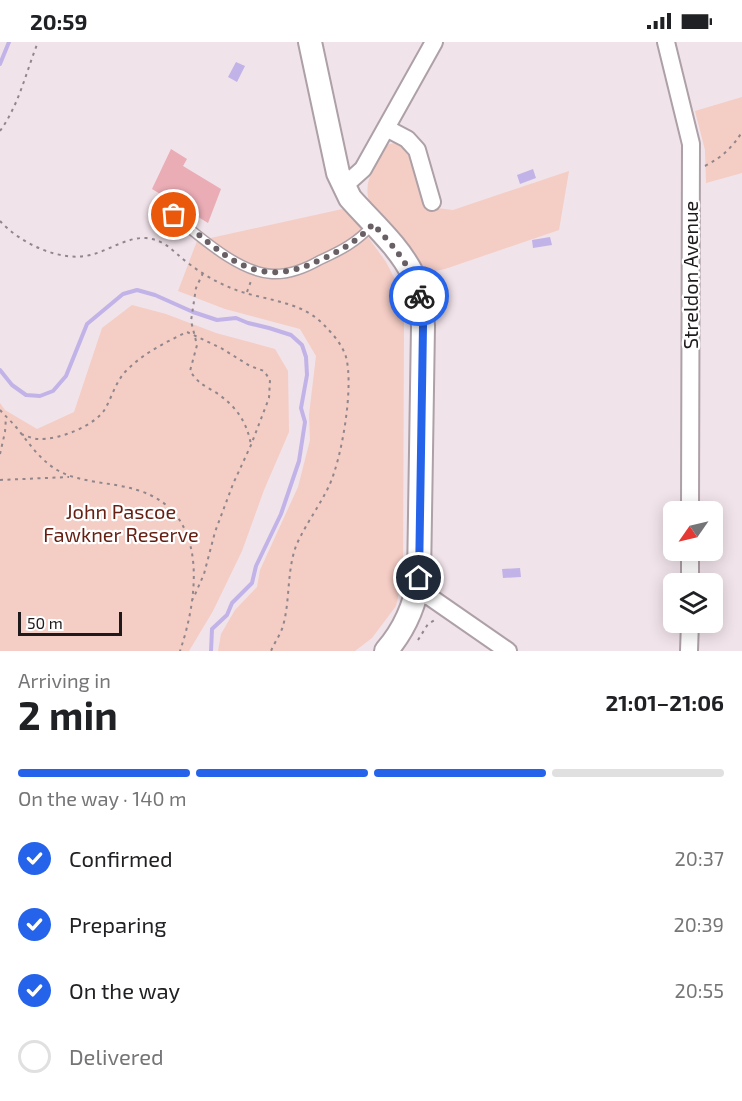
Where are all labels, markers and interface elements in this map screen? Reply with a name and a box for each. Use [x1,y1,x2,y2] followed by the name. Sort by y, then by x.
[30,8,87,34] text: 20:59
[148,189,199,240] pin
[157,198,190,231] icon: bag
[678,201,702,349] street label: Streldon Avenue
[389,266,449,326] courier
[403,280,436,313] icon: bike
[43,499,199,546] park label: John Pascoe Fawkner Reserve
[663,501,723,561] north arrow
[663,501,723,633] map controls
[393,552,444,603] pin
[402,561,435,594] icon: home
[663,573,723,633] button: layers
[18,609,122,636] scale bar
[27,613,63,632] text: 50 m
[18,668,111,692] text: Arriving in
[606,689,724,715] text: 21:01–21:06
[18,691,118,738] text: 2 min
[18,786,187,810] text: On the way · 140 m
[18,842,51,875] icon: check
[69,845,173,871] text: Confirmed
[675,846,724,870] text: 20:37
[18,908,51,941] icon: check
[69,911,167,937] text: Preparing
[673,912,724,936] text: 20:39
[18,974,51,1007] icon: check
[69,977,180,1003] text: On the way
[675,978,724,1002] text: 20:55
[69,1043,164,1069] text: Delivered

